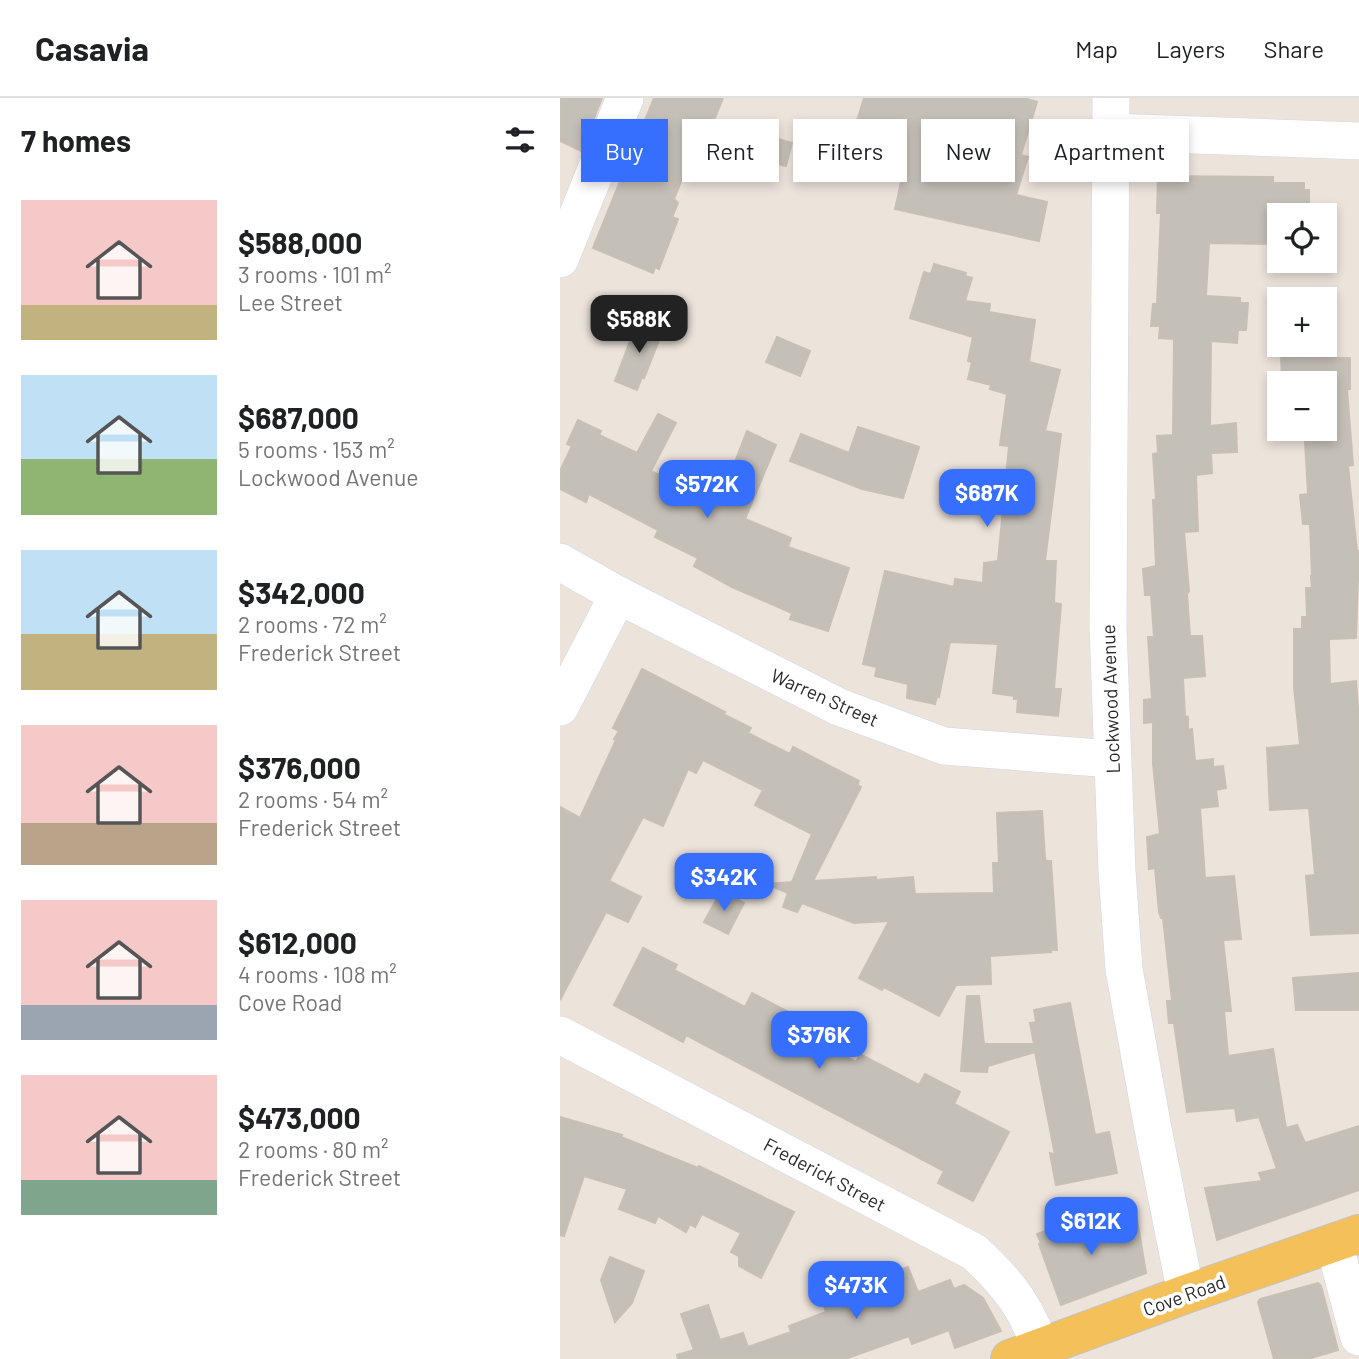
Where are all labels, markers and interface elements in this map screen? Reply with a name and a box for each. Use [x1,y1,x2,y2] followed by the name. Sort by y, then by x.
[35,28,149,68] text: Casavia
[1075,34,1118,63] text: Map
[1156,34,1225,63] text: Layers
[1263,34,1324,63] text: Share
[581,119,668,182] chip: Buy
[682,119,779,182] chip: Rent
[793,119,907,182] chip: Filters
[921,119,1015,182] chip: New
[1029,119,1189,182] chip: Apartment
[501,121,539,159] icon: filters
[21,122,131,158] text: 7 homes
[1267,203,1337,441] map controls
[1267,203,1337,273] button: locate
[238,224,362,260] text: $588,000
[77,228,161,312] icon: home
[238,260,391,288] text: 3 rooms · 101 m²
[1267,287,1337,357] button: +
[238,288,343,316] text: Lee Street
[590,296,688,355] pin: $588K
[607,304,671,332] text: $588K
[1267,371,1337,441] button: −
[238,399,359,435] text: $687,000
[77,403,161,487] icon: home
[238,435,395,463] text: 5 rooms · 153 m²
[658,460,756,520] pin: $572K
[238,463,419,491] text: Lockwood Avenue
[675,469,739,497] text: $572K
[938,470,1036,529] pin: $687K
[955,478,1019,506] text: $687K
[238,574,365,610] text: $342,000
[77,578,161,662] icon: home
[238,610,387,638] text: 2 rooms · 72 m²
[1096,624,1124,774] street label: Lockwood Avenue
[238,638,401,666] text: Frederick Street
[768,663,882,731] street label: Warren Street
[238,749,361,785] text: $376,000
[77,753,161,837] icon: home
[238,785,388,813] text: 2 rooms · 54 m²
[238,813,401,841] text: Frederick Street
[675,854,773,913] pin: $342K
[691,862,757,890] text: $342K
[238,924,357,960] text: $612,000
[77,928,161,1012] icon: home
[238,960,397,988] text: 4 rooms · 108 m²
[238,988,342,1016] text: Cove Road
[770,1012,868,1071] pin: $376K
[787,1020,851,1048] text: $376K
[238,1099,361,1135] text: $473,000
[77,1103,161,1187] icon: home
[760,1132,890,1216] street label: Frederick Street
[238,1135,388,1163] text: 2 rooms · 80 m²
[238,1163,401,1191] text: Frederick Street
[1042,1198,1140,1257] pin: $612K
[1061,1206,1121,1234] text: $612K
[807,1262,905,1321] pin: $473K
[1140,1269,1228,1321] street label: Cove Road
[824,1270,888,1298] text: $473K

